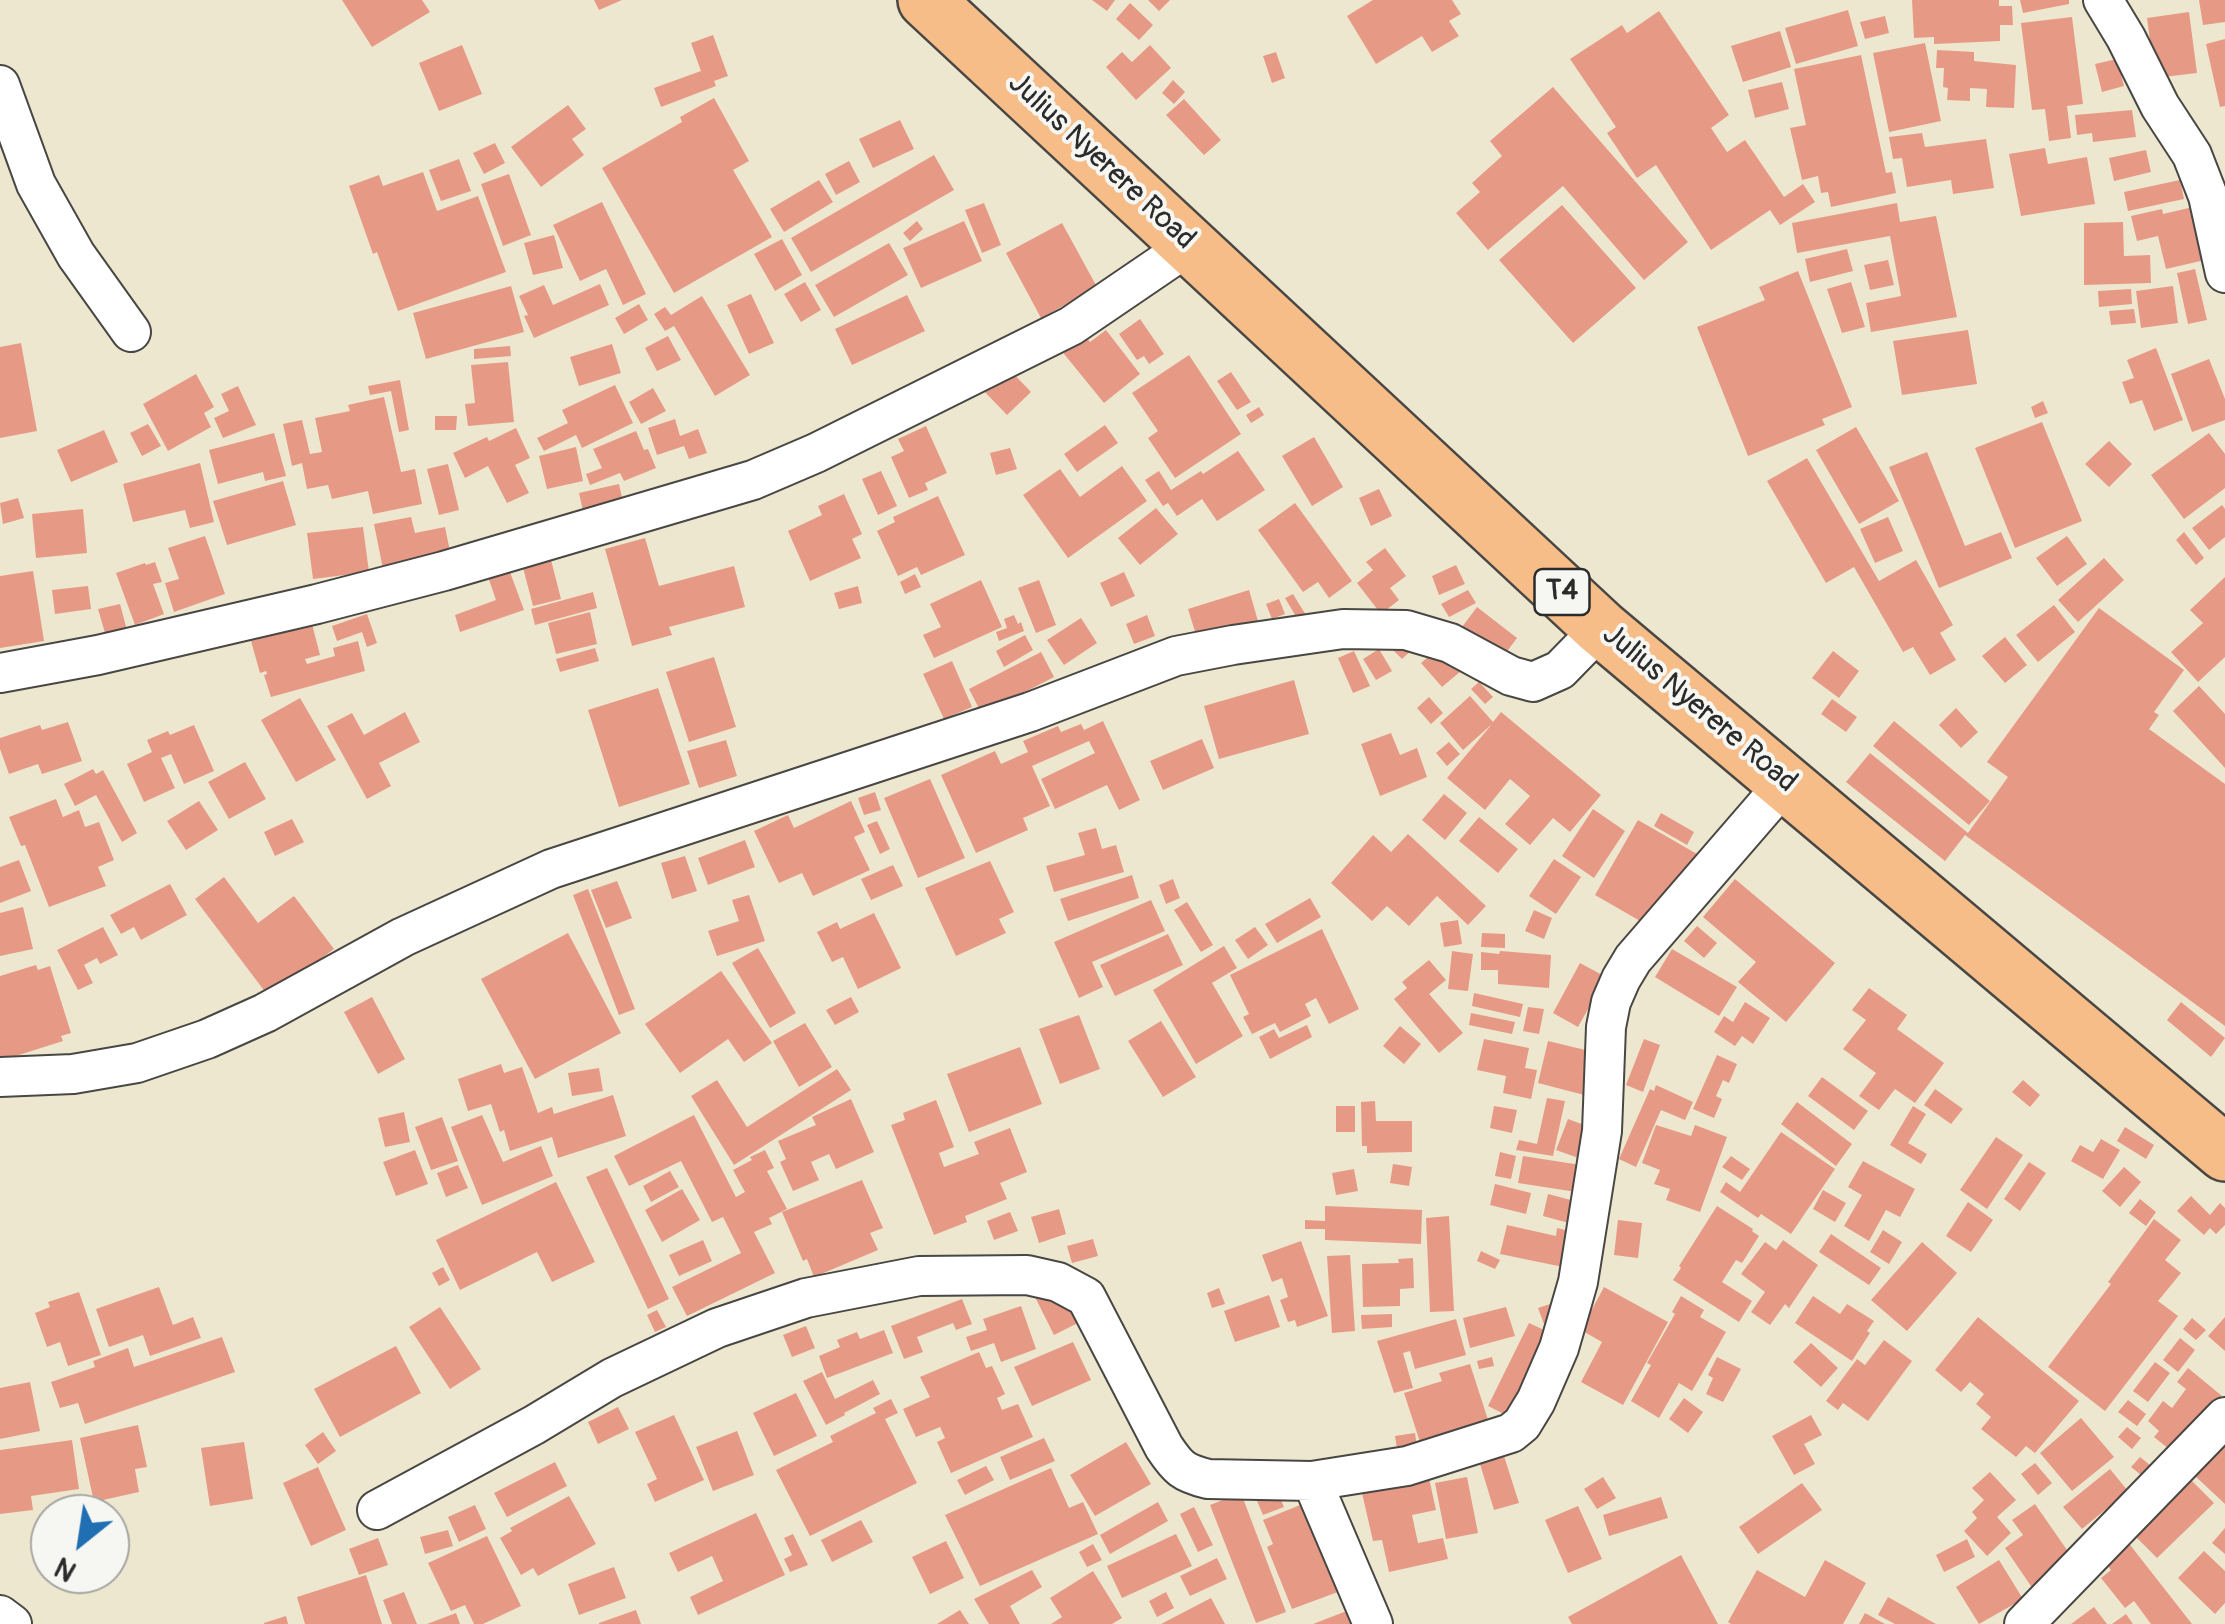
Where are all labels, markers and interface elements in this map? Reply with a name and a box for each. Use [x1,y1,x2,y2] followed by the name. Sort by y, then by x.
[1000,66,1202,258] street label: Julius Nyerere Road
[1534,569,1590,615] road number: T4
[1594,617,1804,801] street label: Julius Nyerere Road
[30,1494,130,1594] north arrow
[49,1549,83,1589] text: N

